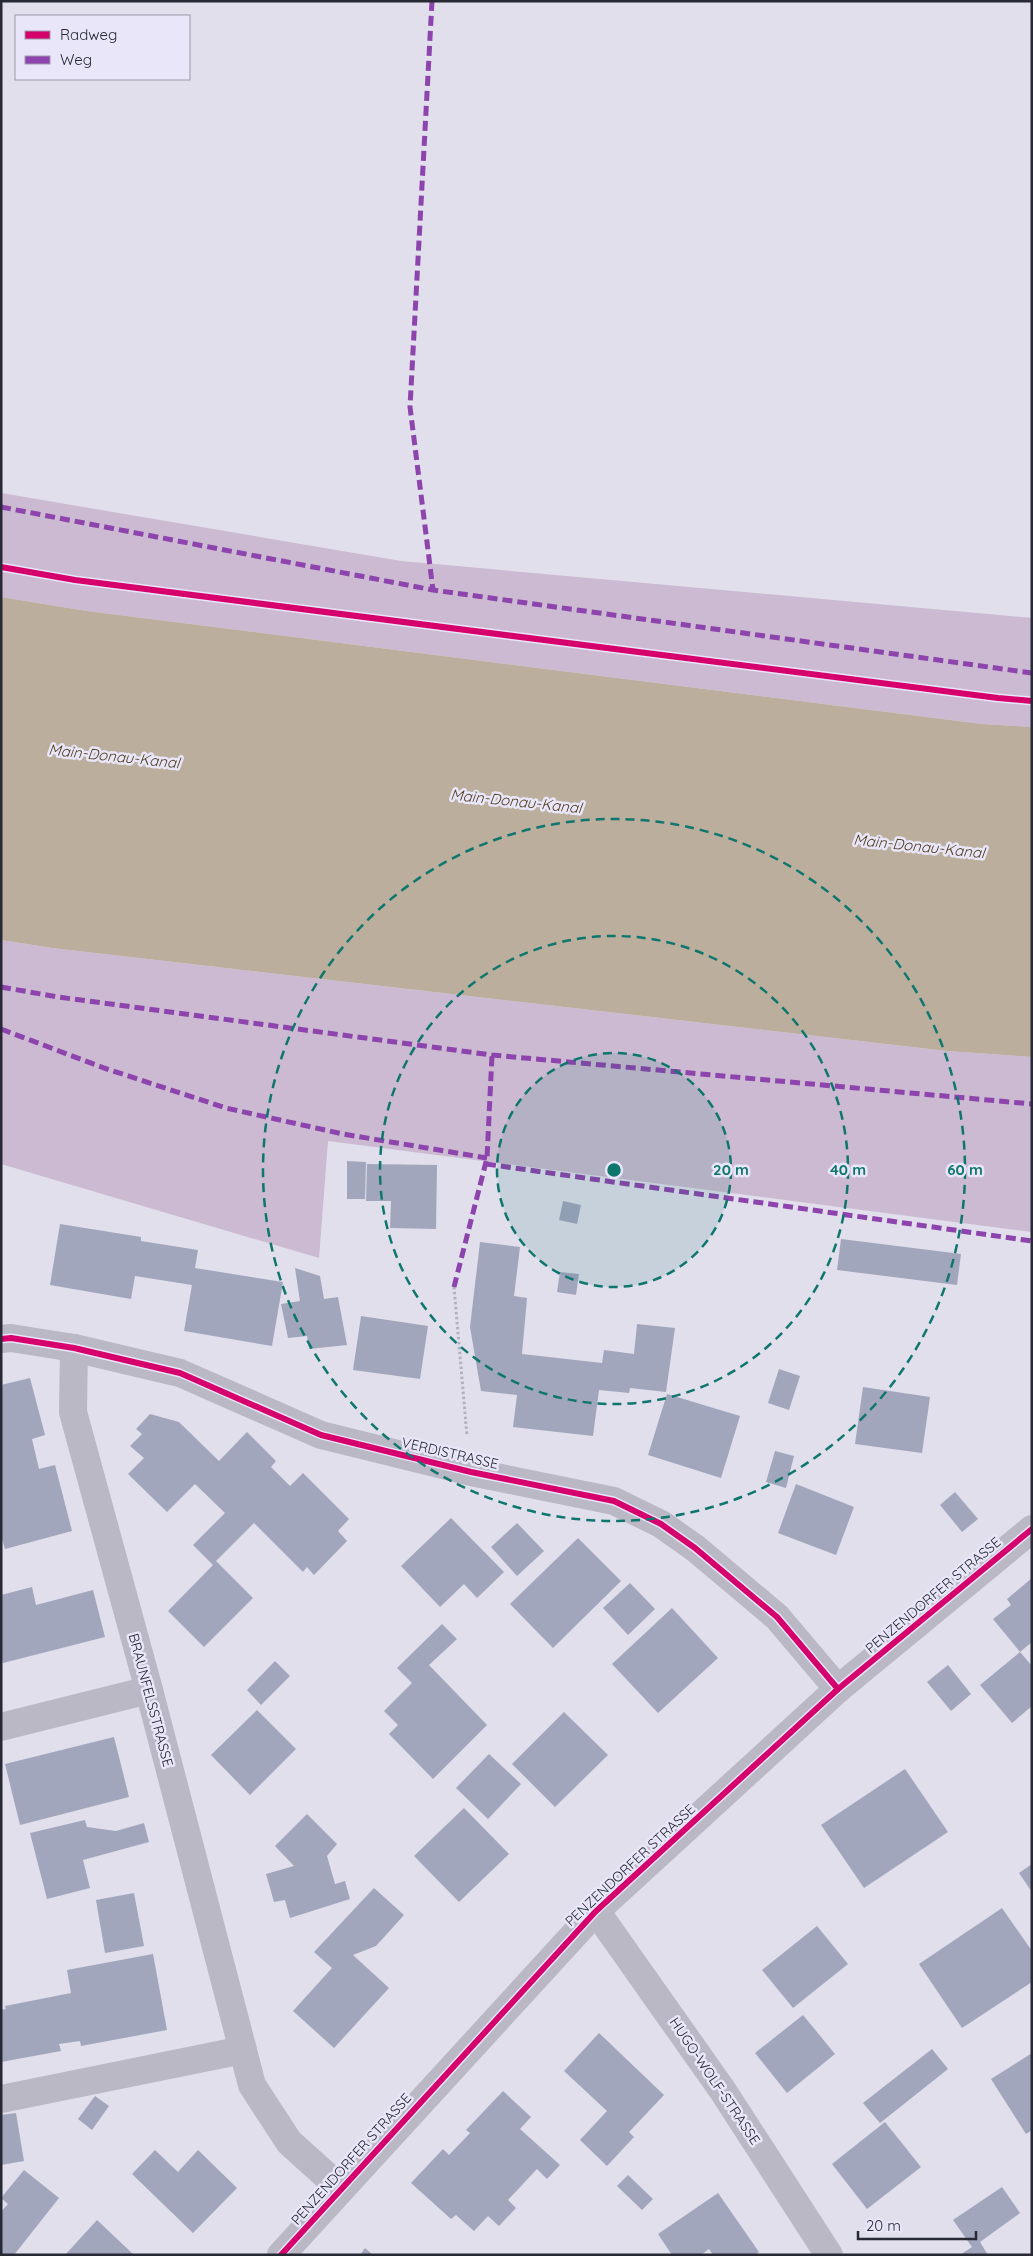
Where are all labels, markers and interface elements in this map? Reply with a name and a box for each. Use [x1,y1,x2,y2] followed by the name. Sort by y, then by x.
[15,15,190,80] legend
[60,25,117,44] text: Radweg
[60,50,92,69] text: Weg
[48,740,182,772] water label: Main-Donau-Kanal
[450,785,584,817] water label: Main-Donau-Kanal
[853,830,987,862] water label: Main-Donau-Kanal
[713,1160,749,1179] text: 20 m
[830,1160,866,1179] text: 40 m
[947,1160,983,1179] text: 60 m
[605,1161,623,1179] centre of rings
[400,1433,500,1473] street label: VERDISTRASSE
[862,1533,1004,1657] street label: PENZENDORFER STRASSE
[125,1631,177,1769] street label: BRAUNFELSSTRASSE
[561,1800,699,1930] street label: PENZENDORFER STRASSE
[666,2014,764,2148] street label: HUGO-WOLF-STRASSE
[287,2089,415,2229] street label: PENZENDORFER STRASSE
[858,2208,976,2240] scale bar
[866,2216,901,2235] text: 20 m

